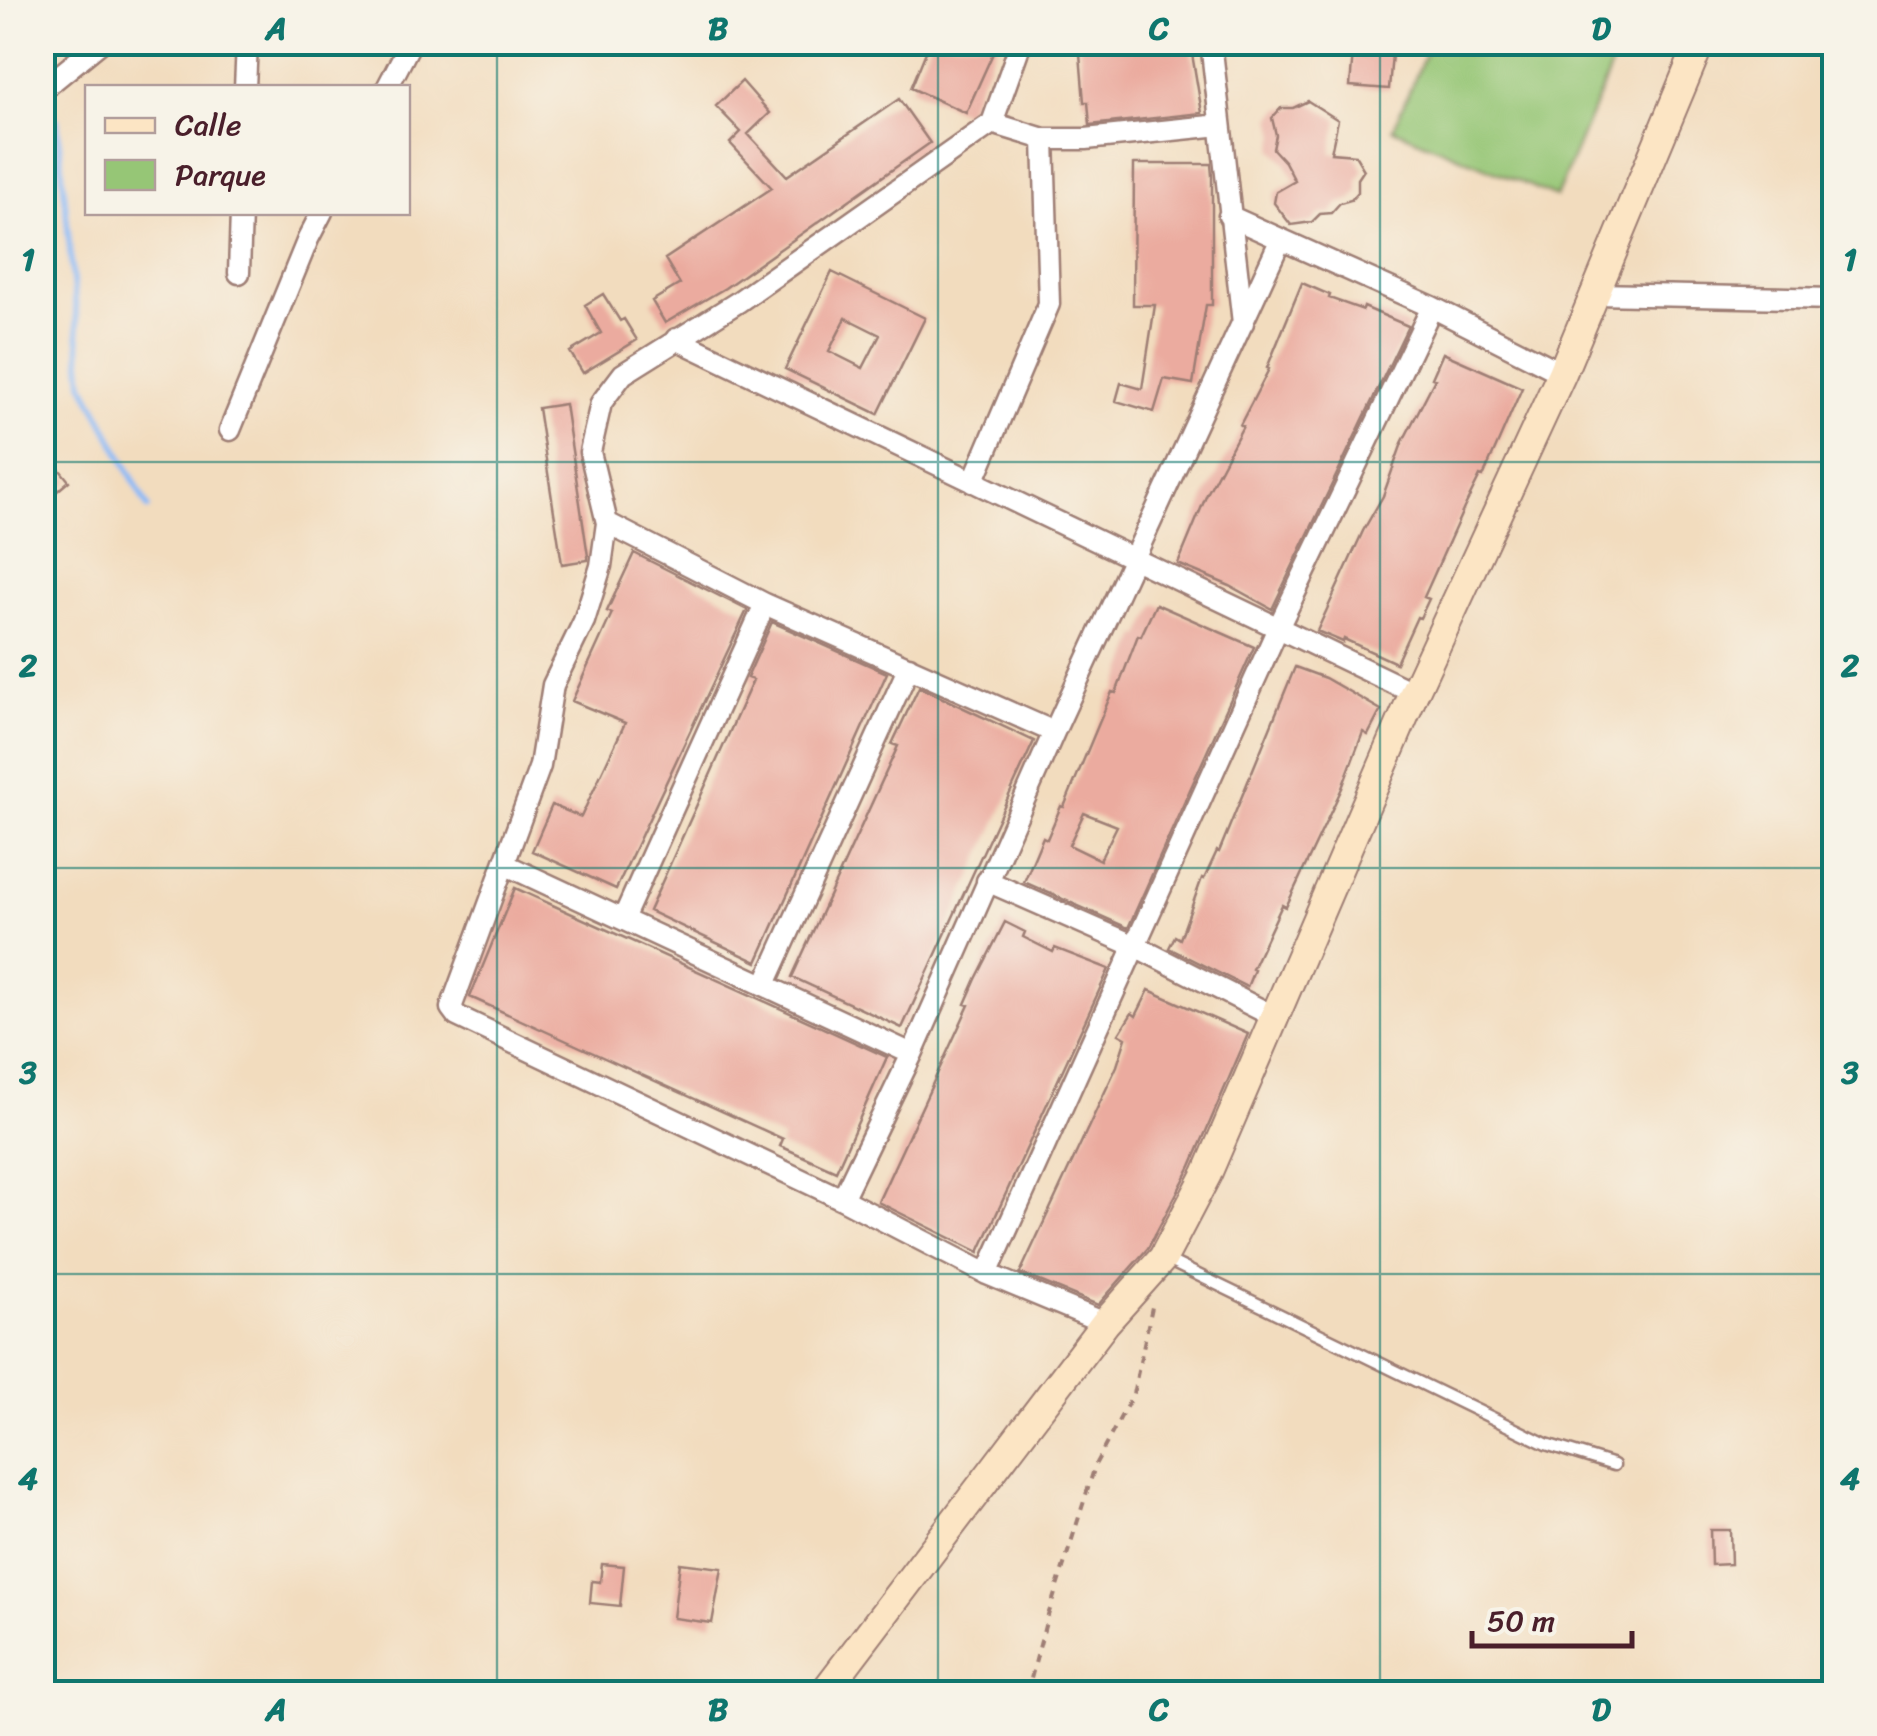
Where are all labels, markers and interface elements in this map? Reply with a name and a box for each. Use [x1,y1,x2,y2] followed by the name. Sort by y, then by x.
[264,0,287,57] text: A
[708,0,728,57] text: B
[1148,0,1170,57] text: C
[1591,0,1611,57] text: D
[85,85,410,215] legend
[175,98,241,152] text: Calle
[175,148,266,202] text: Parque
[21,231,35,288] text: 1
[1843,231,1857,288] text: 1
[19,637,38,694] text: 2
[1841,637,1860,694] text: 2
[18,1044,37,1101] text: 3
[1840,1044,1859,1101] text: 3
[18,1450,38,1507] text: 4
[1840,1450,1860,1507] text: 4
[1472,1586,1632,1648] scale bar
[1487,1594,1555,1648] text: 50 m
[264,1681,287,1736] text: A
[708,1681,728,1736] text: B
[1148,1681,1170,1736] text: C
[1591,1681,1611,1736] text: D

